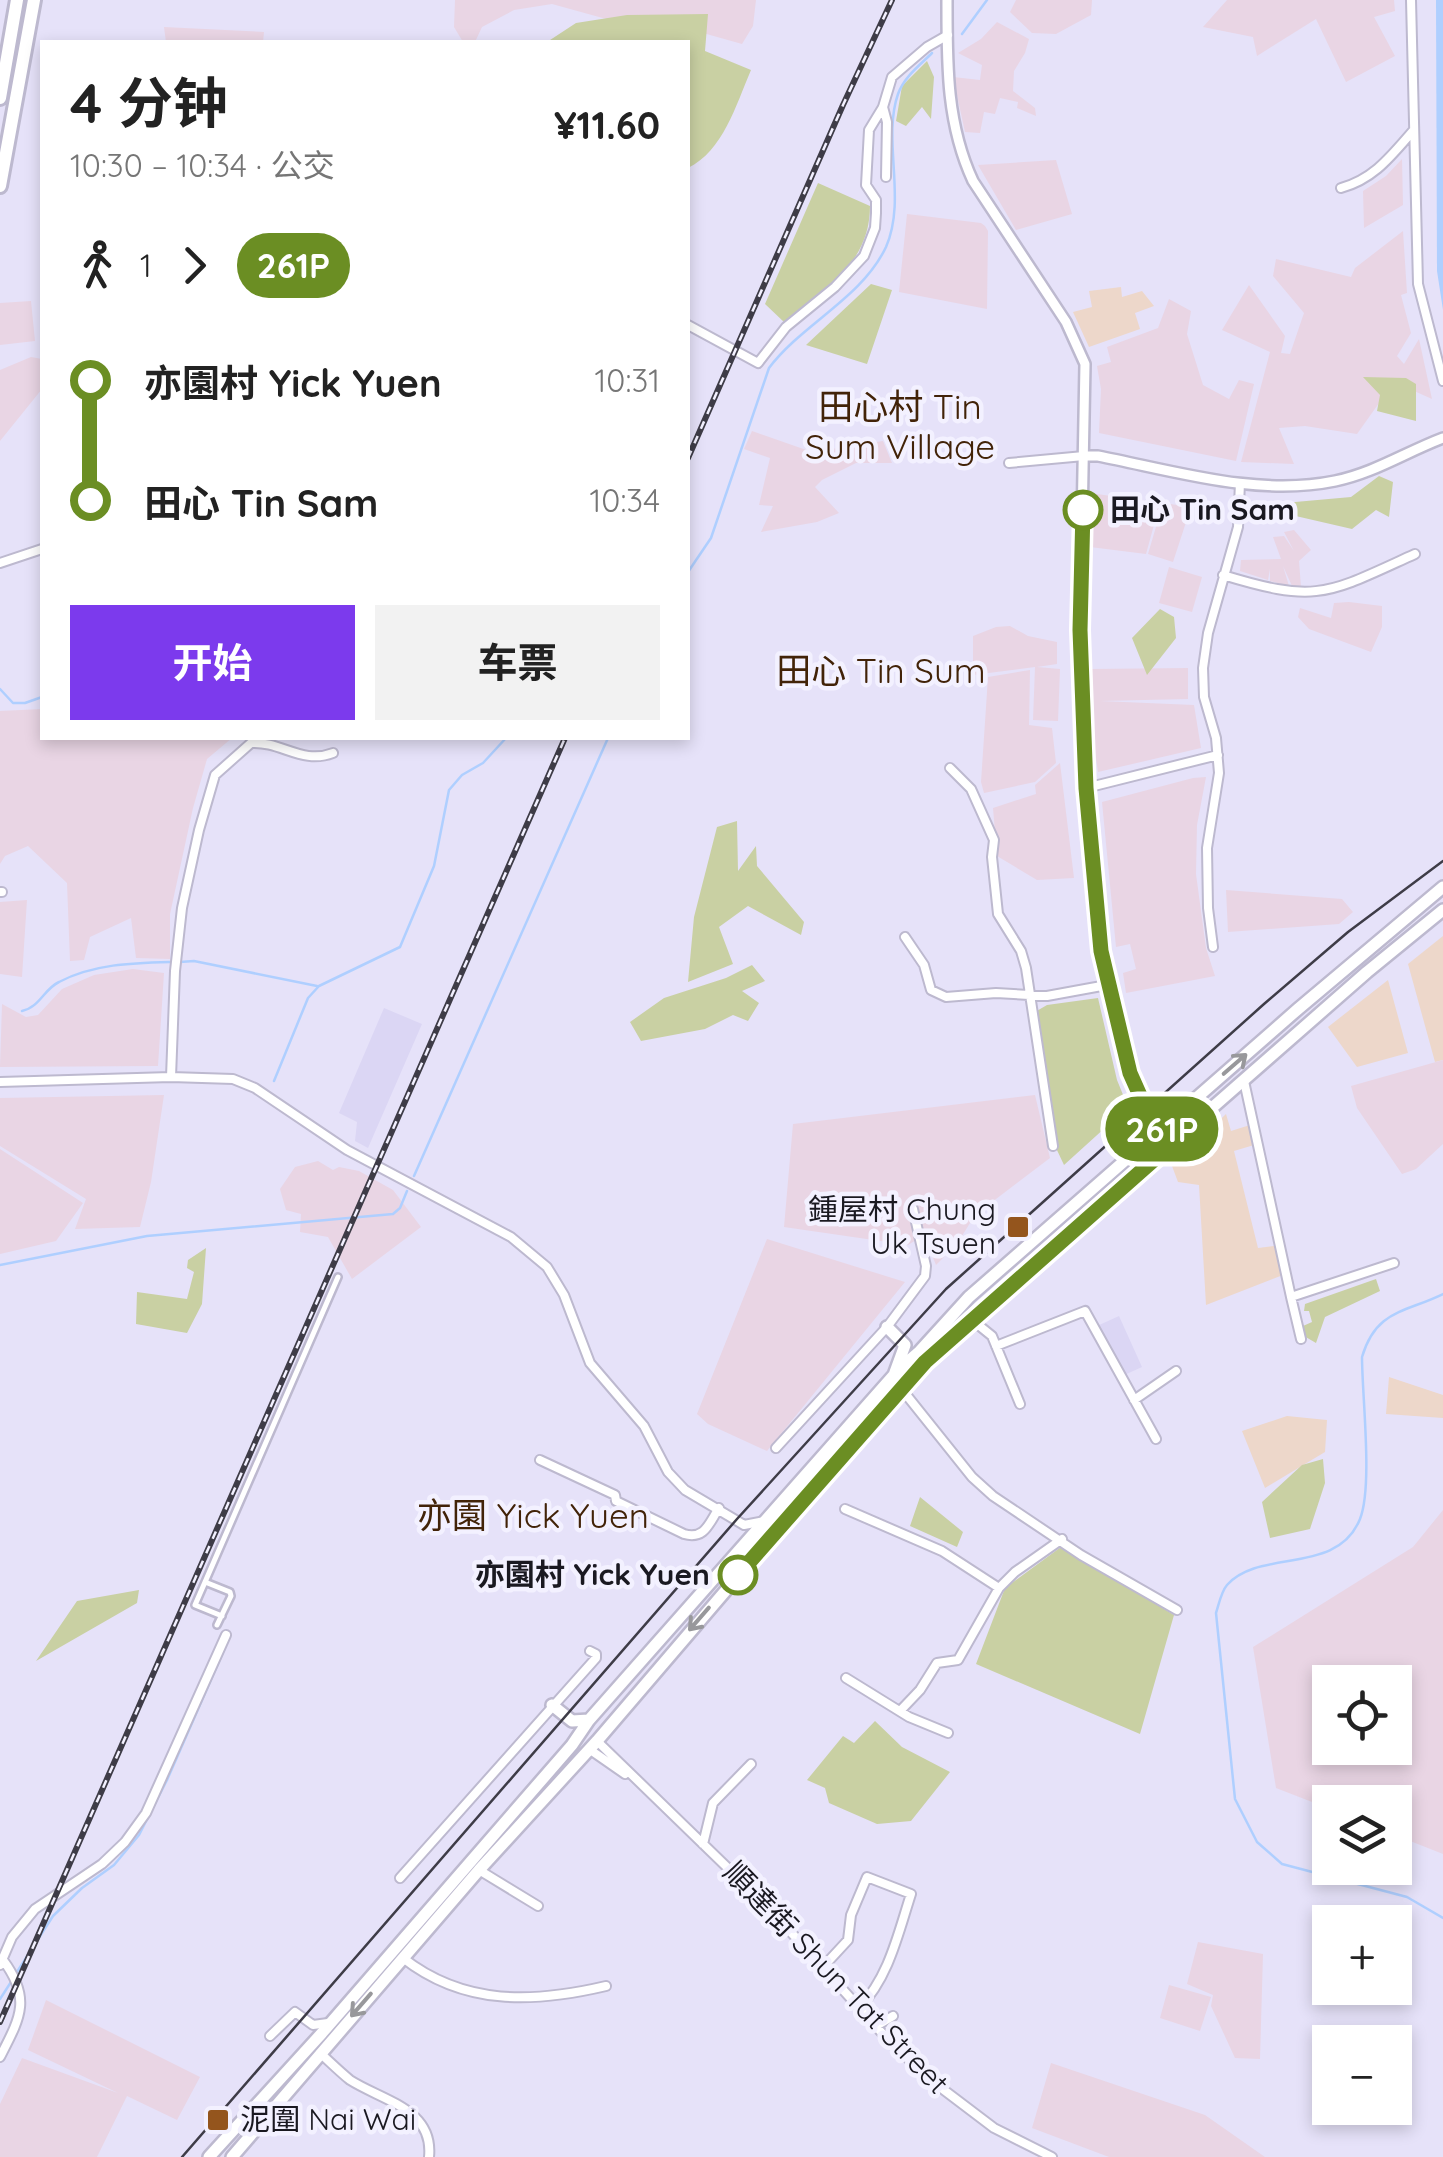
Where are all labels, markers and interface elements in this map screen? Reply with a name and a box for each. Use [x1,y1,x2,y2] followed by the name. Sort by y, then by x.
[70,68,228,137] text: 4 分钟
[554,101,660,149] text: ¥11.60
[70,145,335,185] text: 10:30 – 10:34 · 公交
[70,238,125,293] icon: walk
[167,238,222,293] icon: forward
[257,243,330,287] text: 261P
[140,245,152,285] text: 1
[144,359,442,407] text: 亦園村 Yick Yuen
[595,360,660,400] text: 10:31
[805,384,995,468] district label: 田心村 Tin Sum Village
[144,479,378,527] text: 田心 Tin Sam
[590,480,660,520] text: 10:34
[1110,490,1295,528] place label: 田心 Tin Sam
[1064,491,1102,529] marker: 田心 Tin Sam
[70,605,355,720] button: 开始
[375,605,660,720] button: 车票
[776,648,986,692] district label: 田心 Tin Sum
[1222,1052,1247,1075] one-way arrow
[1092,1096,1232,1162] line badge: 261P
[1125,1107,1199,1151] text: 261P
[808,1190,996,1262] place label: 鍾屋村 Chung Uk Tsuen
[1005,1214,1031,1240] marker: 鍾屋村 Chung Uk Tsuen
[417,1493,649,1537] district label: 亦園 Yick Yuen
[475,1555,710,1593] place label: 亦園村 Yick Yuen
[719,1556,757,1594] marker: 亦園村 Yick Yuen
[687,1606,710,1631] one-way arrow
[1312,1665,1412,2125] map controls
[1312,1665,1412,1765] button: locate
[1312,1785,1412,1885] button: layers
[716,1853,957,2101] street label: 順達街 Shun Tat Street
[1312,1905,1412,2005] button: +
[351,1992,373,2018] one-way arrow
[1312,2025,1412,2125] button: −
[240,2100,416,2138] place label: 泥圍 Nai Wai
[205,2107,231,2133] marker: 泥圍 Nai Wai

